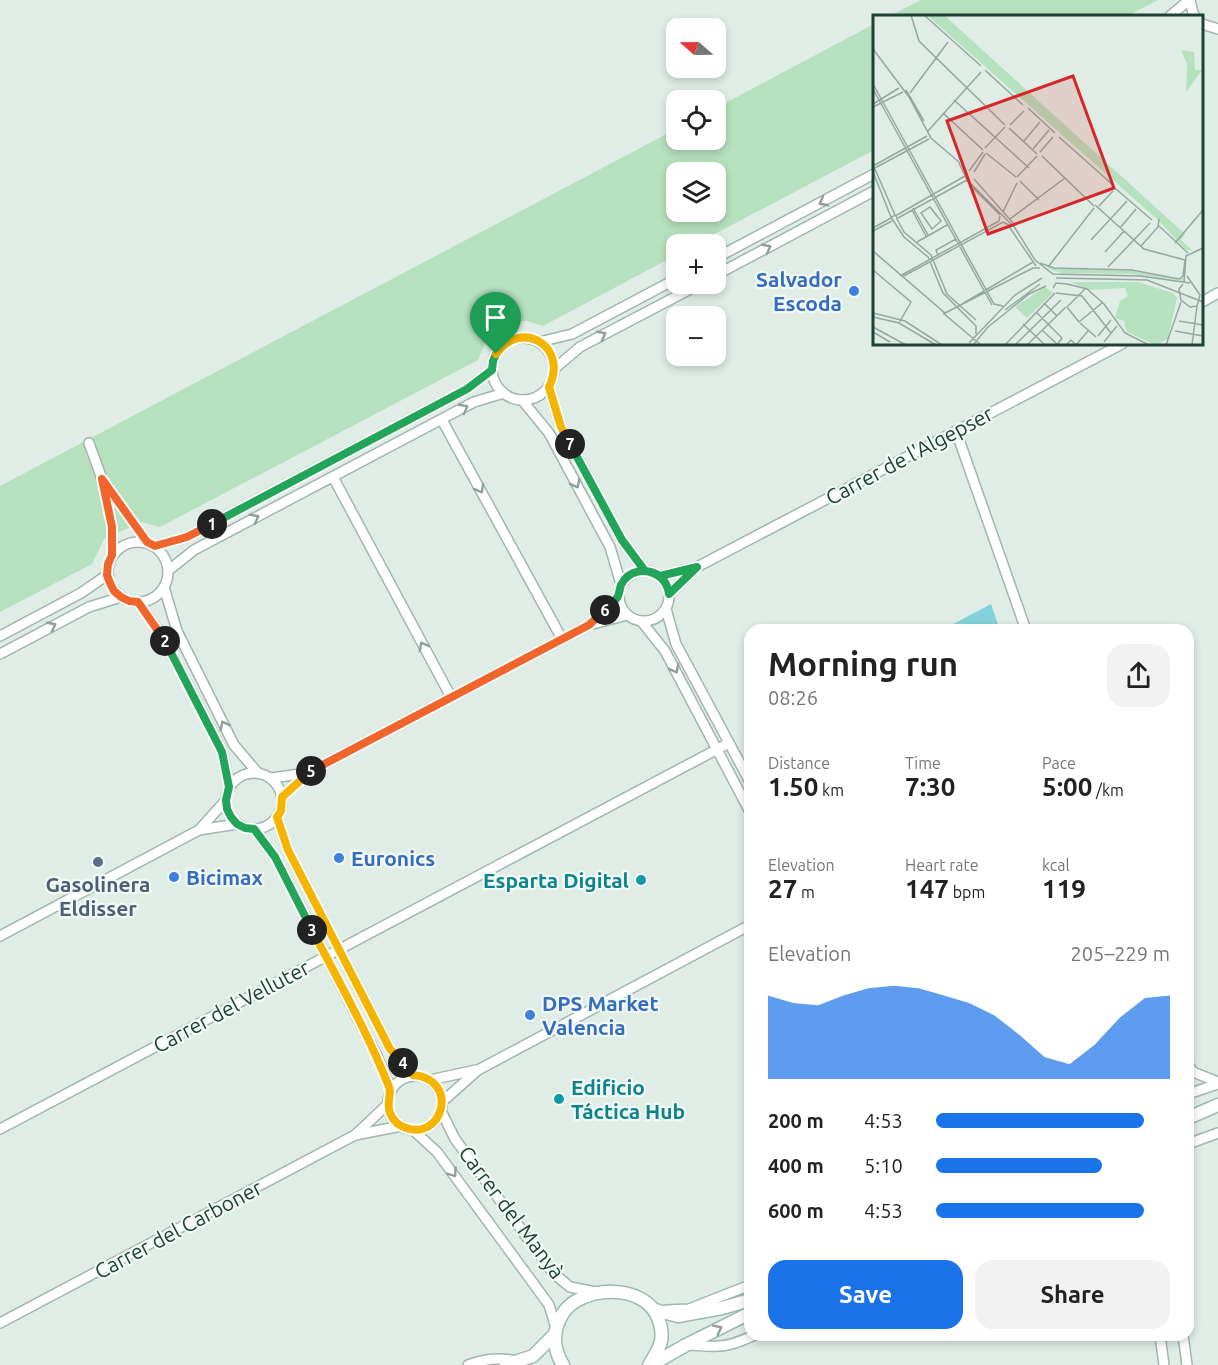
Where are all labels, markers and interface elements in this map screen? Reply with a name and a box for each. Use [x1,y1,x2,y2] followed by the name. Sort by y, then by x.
[873,15,1203,345] inset map
[666,18,726,78] north arrow
[666,18,726,366] map controls
[666,90,726,150] button: locate
[666,162,726,222] button: layers
[818,195,829,206] one-way arrow
[666,234,726,294] button: +
[761,244,771,255] one-way arrow
[756,267,842,315] place label: Salvador Escoda
[847,284,861,298] marker: Salvador Escoda
[470,292,521,354] pin
[479,301,512,334] icon: arrive
[666,306,726,366] button: −
[596,331,606,342] one-way arrow
[821,401,997,509] street label: Carrer de l'Algepser
[458,404,469,415] one-way arrow
[555,429,585,459] pin: 7
[565,435,575,453] text: 7
[569,478,580,488] one-way arrow
[473,483,484,493] one-way arrow
[197,509,227,539] pin: 1
[248,514,259,525] one-way arrow
[207,515,217,533] text: 1
[590,595,620,625] pin: 6
[600,601,610,619] text: 6
[45,622,56,633] one-way arrow
[150,626,180,656] pin: 2
[160,632,170,650] text: 2
[419,642,430,652] one-way arrow
[1107,644,1170,707] button: share
[768,645,958,682] text: Morning run
[668,663,679,674] one-way arrow
[768,686,818,709] text: 08:26
[219,720,231,731] one-way arrow
[768,754,830,772] text: Distance
[905,754,941,772] text: Time
[1042,754,1076,772] text: Pace
[296,756,326,786] pin: 5
[306,762,316,780] text: 5
[768,772,818,801] text: 1.50
[905,772,955,801] text: 7:30
[1042,772,1092,801] text: 5:00
[818,781,844,799] text: km
[1092,781,1124,799] text: /km
[351,846,435,870] place label: Euronics
[332,851,346,865] marker: Euronics
[91,855,105,869] marker: Gasolinera Eldisser
[768,856,835,874] text: Elevation
[905,856,979,874] text: Heart rate
[1042,856,1070,874] text: kcal
[186,865,263,889] place label: Bicimax
[483,868,629,892] place label: Esparta Digital
[167,870,181,884] marker: Bicimax
[46,872,150,920] place label: Gasolinera Eldisser
[634,873,648,887] marker: Esparta Digital
[768,874,797,903] text: 27
[905,874,949,903] text: 147
[1042,874,1086,903] text: 119
[797,883,815,901] text: m
[949,883,985,901] text: bpm
[297,915,327,945] pin: 3
[307,921,317,939] text: 3
[768,942,851,965] text: Elevation
[1071,942,1170,965] text: 205–229 m
[149,955,313,1057] street label: Carrer del Velluter
[542,991,659,1039] place label: DPS Market Valencia
[523,1008,537,1022] marker: DPS Market Valencia
[388,1048,418,1078] pin: 4
[398,1054,408,1072] text: 4
[571,1075,685,1123] place label: Edificio Táctica Hub
[552,1092,566,1106] marker: Edificio Táctica Hub
[768,1109,824,1132] text: 200 m
[864,1109,903,1132] text: 4:53
[454,1141,570,1283] street label: Carrer del Manyà
[768,1154,824,1177] text: 400 m
[864,1154,903,1177] text: 5:10
[445,1166,456,1177] one-way arrow
[90,1175,266,1283] street label: Carrer del Carboner
[768,1199,824,1222] text: 600 m
[864,1199,903,1222] text: 4:53
[768,1260,963,1329] button: Save
[975,1260,1170,1329] button: Share
[712,1325,722,1336] one-way arrow

